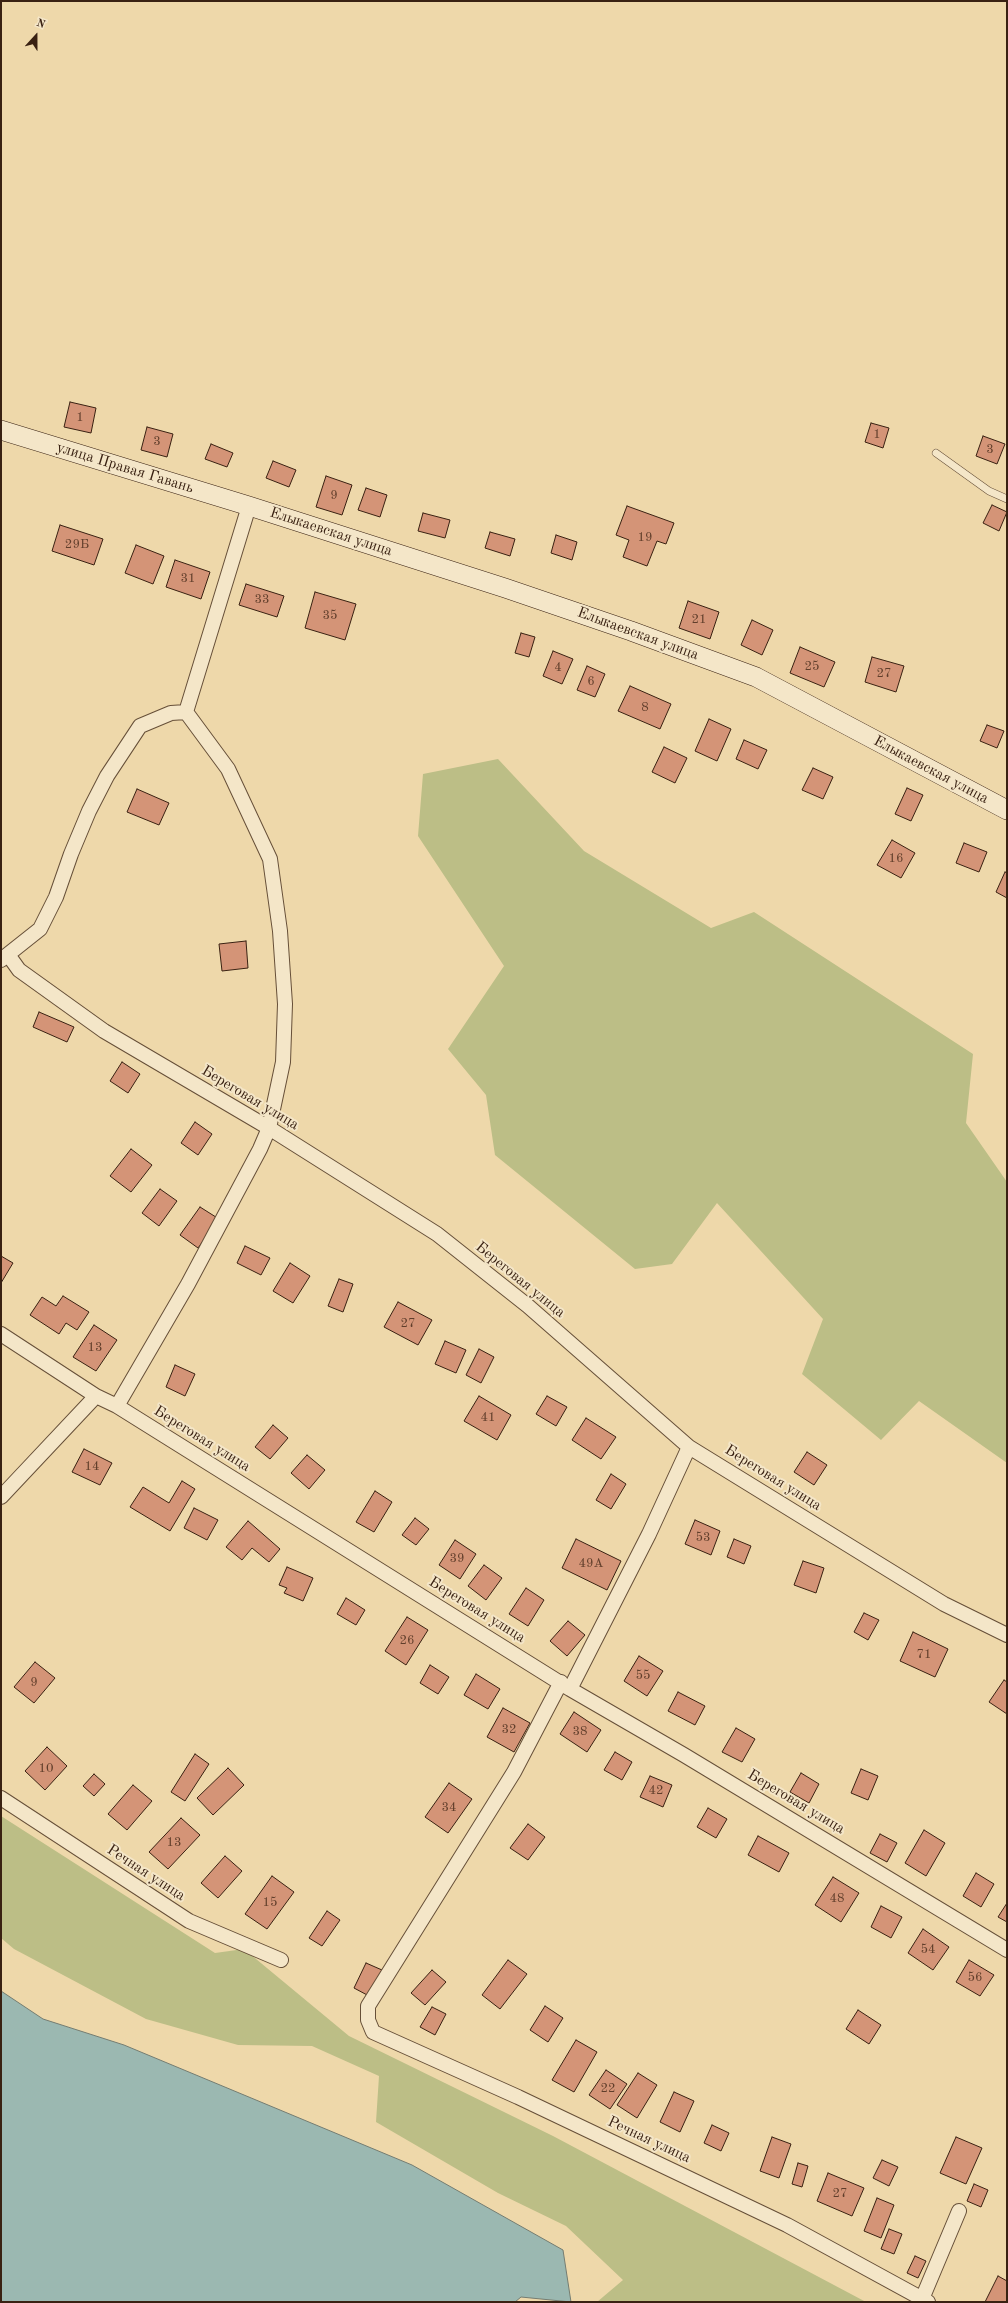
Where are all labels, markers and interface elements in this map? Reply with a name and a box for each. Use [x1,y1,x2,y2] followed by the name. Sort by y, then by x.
[16,16,56,56] north arrow
[35,18,46,31] text: N
[76,410,84,426] house number: 1
[873,427,881,443] house number: 1
[153,434,161,450] house number: 3
[54,439,196,497] street label: улица Правая Гавань
[986,442,994,458] house number: 3
[330,488,338,504] house number: 9
[267,504,395,560] street label: Елыкаевская улица
[637,530,653,546] house number: 19
[65,537,89,553] house number: 29Б
[180,571,196,587] house number: 31
[254,592,270,608] house number: 33
[575,604,701,664] street label: Елыкаевская улица
[322,608,338,624] house number: 35
[691,612,707,628] house number: 21
[804,659,820,675] house number: 25
[554,660,562,676] house number: 4
[876,666,892,682] house number: 27
[587,674,595,690] house number: 6
[641,700,649,716] house number: 8
[870,732,992,808] street label: Елыкаевская улица
[888,851,904,867] house number: 16
[198,1062,302,1134] street label: Береговая улица
[471,1238,569,1322] street label: Береговая улица
[400,1316,416,1332] house number: 27
[87,1340,103,1356] house number: 13
[150,1402,254,1476] street label: Береговая улица
[480,1410,496,1426] house number: 41
[721,1441,825,1515] street label: Береговая улица
[84,1459,100,1475] house number: 14
[695,1530,711,1546] house number: 53
[449,1551,465,1567] house number: 39
[578,1556,604,1572] house number: 49А
[425,1573,529,1647] street label: Береговая улица
[399,1633,415,1649] house number: 26
[916,1647,932,1663] house number: 71
[635,1668,651,1684] house number: 55
[30,1675,38,1691] house number: 9
[501,1722,517,1738] house number: 32
[572,1724,588,1740] house number: 38
[38,1761,54,1777] house number: 10
[744,1766,848,1838] street label: Береговая улица
[648,1783,664,1799] house number: 42
[441,1800,457,1816] house number: 34
[166,1835,182,1851] house number: 13
[103,1841,189,1905] street label: Речная улица
[829,1891,845,1907] house number: 48
[262,1895,278,1911] house number: 15
[920,1942,936,1958] house number: 54
[967,1970,983,1986] house number: 56
[600,2081,616,2097] house number: 22
[605,2113,693,2167] street label: Речная улица
[832,2186,848,2202] house number: 27

